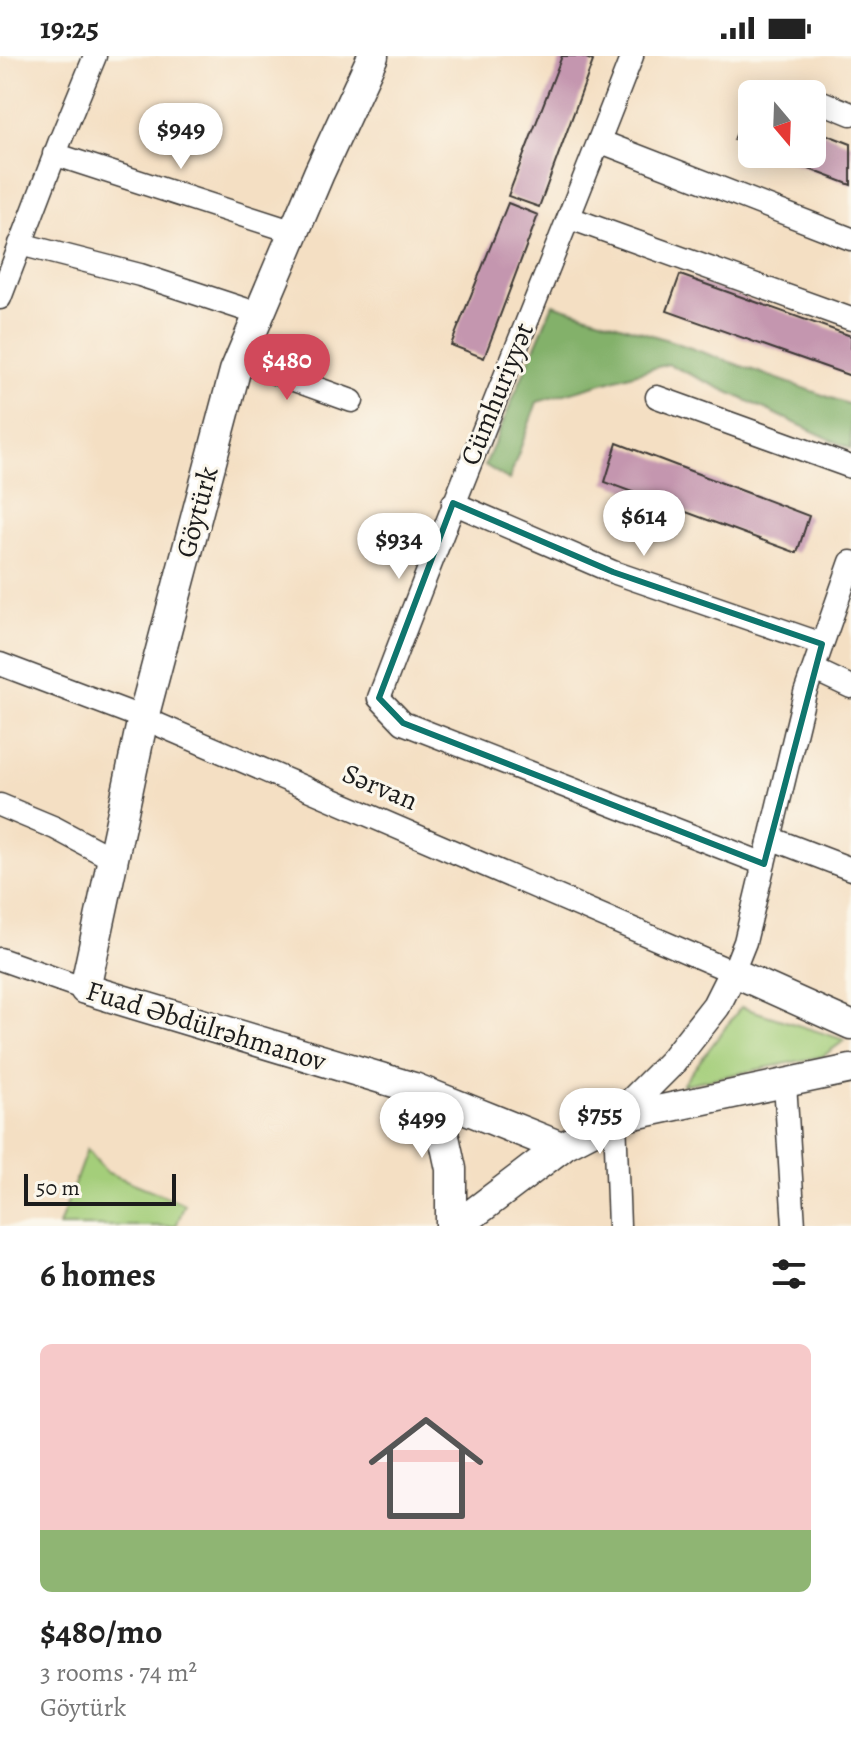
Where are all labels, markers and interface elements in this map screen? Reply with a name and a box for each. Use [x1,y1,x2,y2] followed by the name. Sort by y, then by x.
[40,8,99,48] text: 19:25
[738,80,826,168] north arrow
[738,80,826,168] map controls
[134,103,228,171] pin: $949
[157,111,205,146] text: $949
[451,317,543,471] street label: Cümhuriyyət
[240,334,334,402] pin: $480
[262,342,312,377] text: $480
[167,462,227,562] street label: Göytürk
[597,490,691,558] pin: $614
[621,498,667,533] text: $614
[352,513,446,581] pin: $934
[375,521,423,556] text: $934
[337,754,423,820] street label: Sərvan
[81,971,331,1081] street label: Fuad Əbdülrəhmanov
[553,1088,647,1156] pin: $755
[375,1092,469,1160] pin: $499
[577,1096,623,1131] text: $755
[398,1100,446,1135] text: $499
[24,1170,176,1206] scale bar
[36,1173,80,1203] text: 50 m
[40,1251,156,1298] text: 6 homes
[767,1252,811,1296] icon: filters
[354,1396,498,1540] icon: home
[40,1608,162,1655] text: $480/mo
[40,1655,197,1690] text: 3 rooms · 74 m²
[40,1690,126,1725] text: Göytürk

